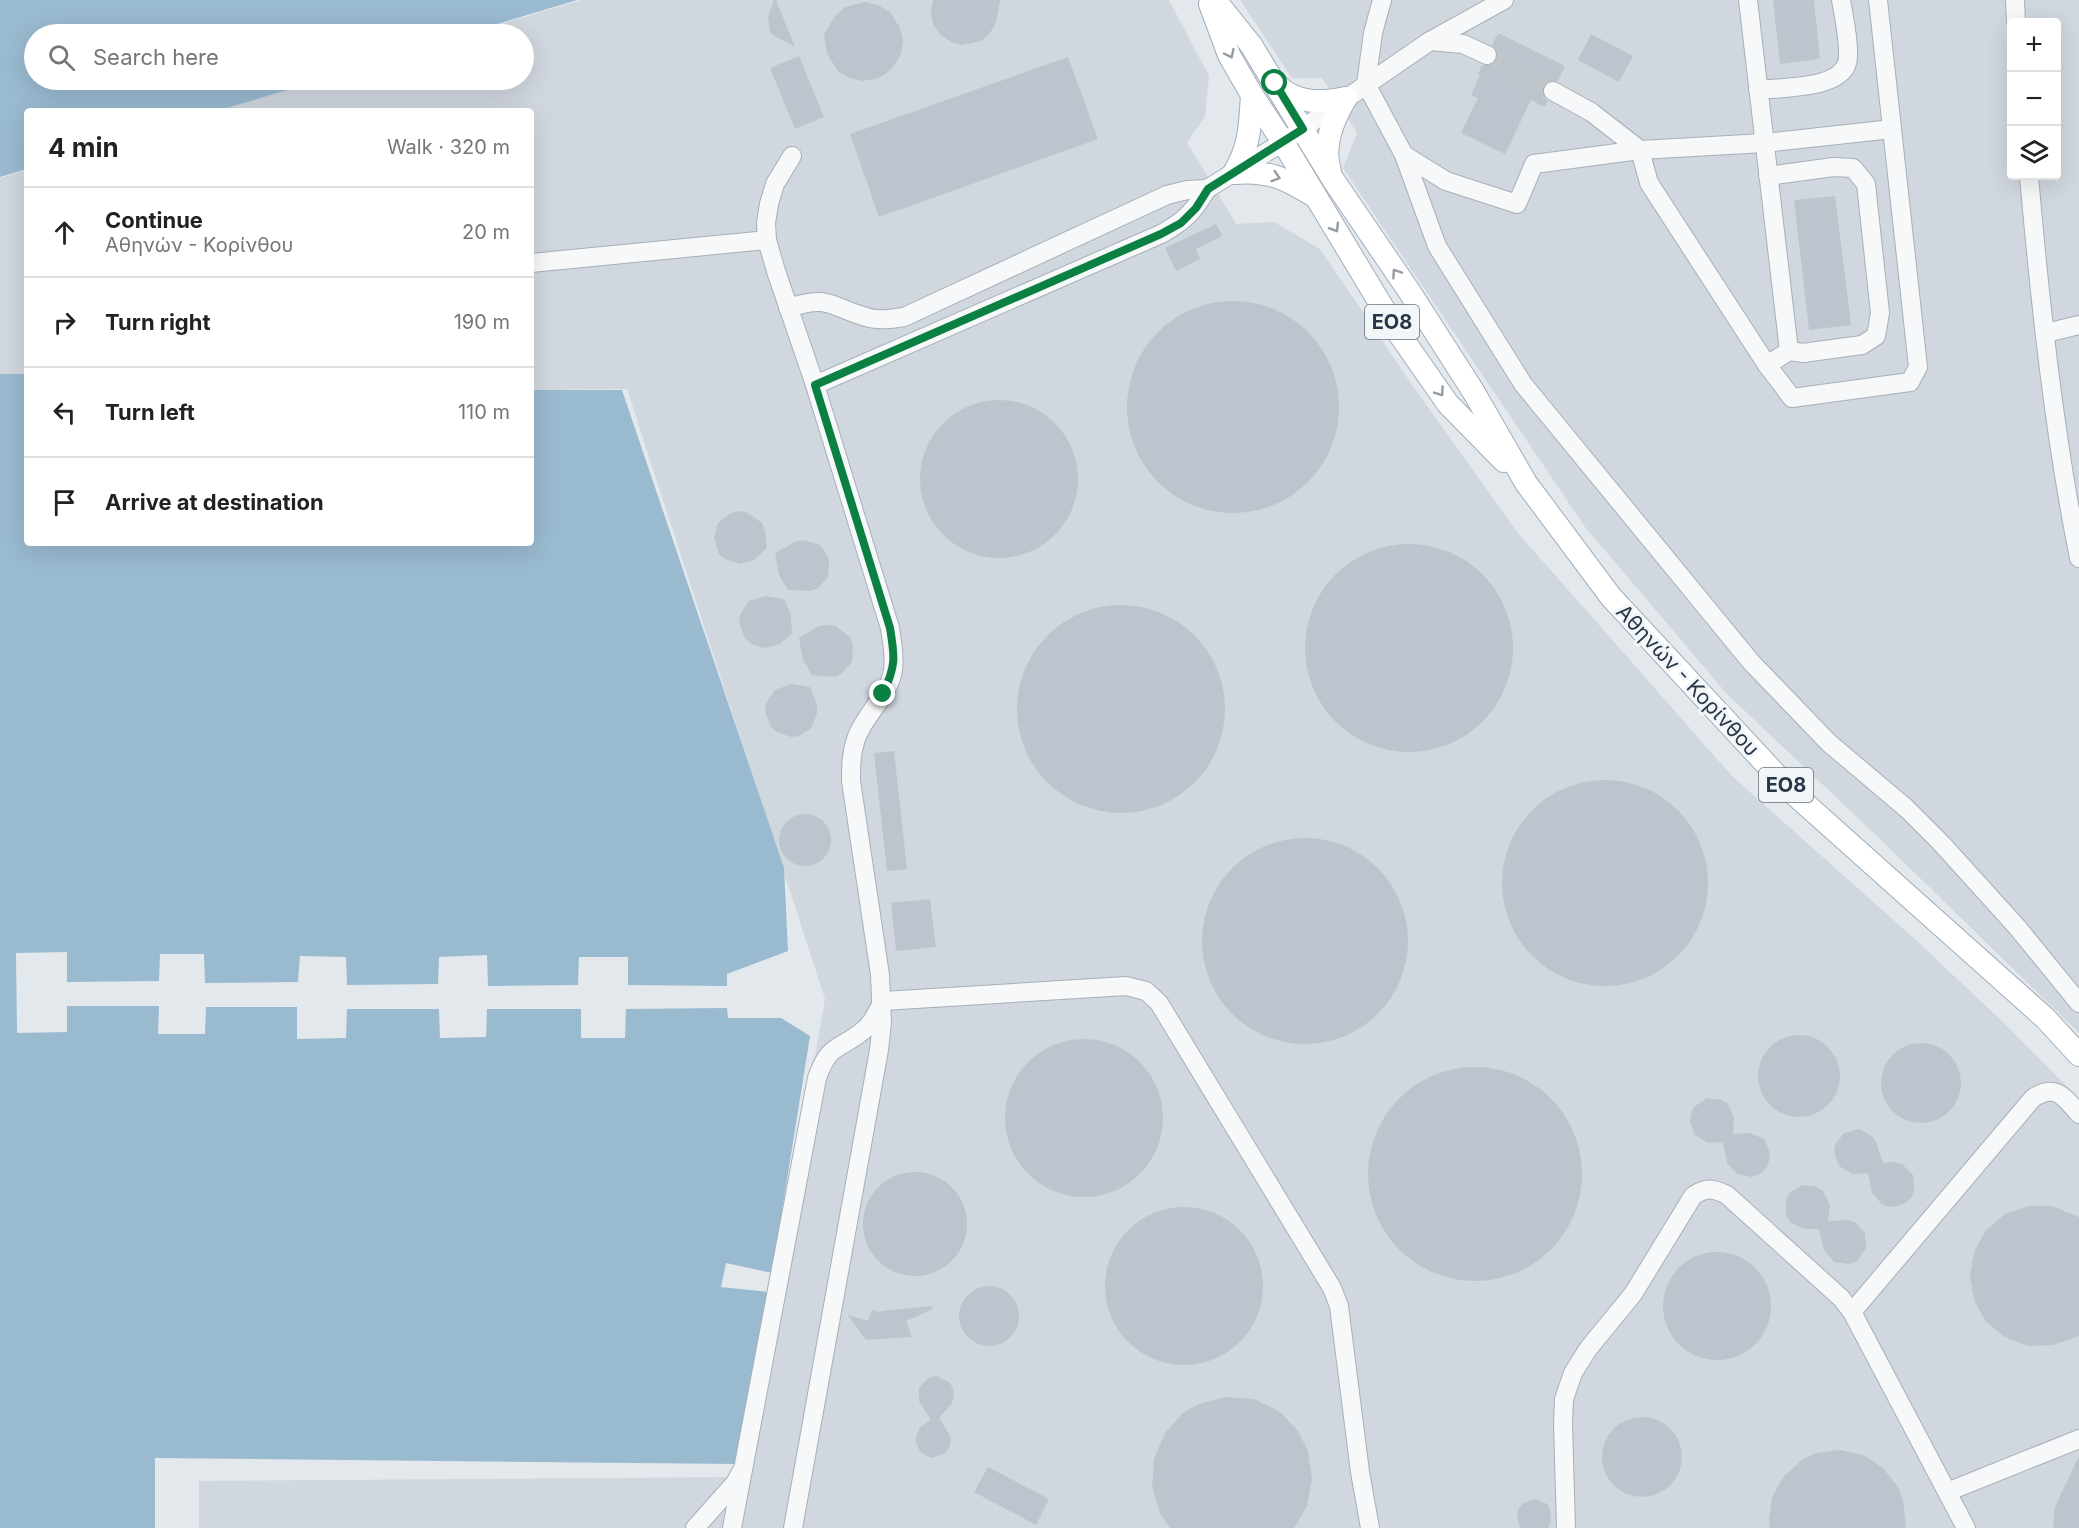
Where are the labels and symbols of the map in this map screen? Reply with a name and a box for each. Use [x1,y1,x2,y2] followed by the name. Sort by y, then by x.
[1223,48,1235,59] one-way arrow
[1261,69,1287,95] route start
[1271,169,1281,182] one-way arrow
[1327,222,1339,232] one-way arrow
[1392,268,1403,279] one-way arrow
[1365,305,1419,339] road number: ΕΟ8
[1433,386,1444,397] one-way arrow
[1611,599,1765,761] street label: Αθηνών - Κορίνθου
[869,680,895,706] route end
[1759,768,1813,802] road number: ΕΟ8

